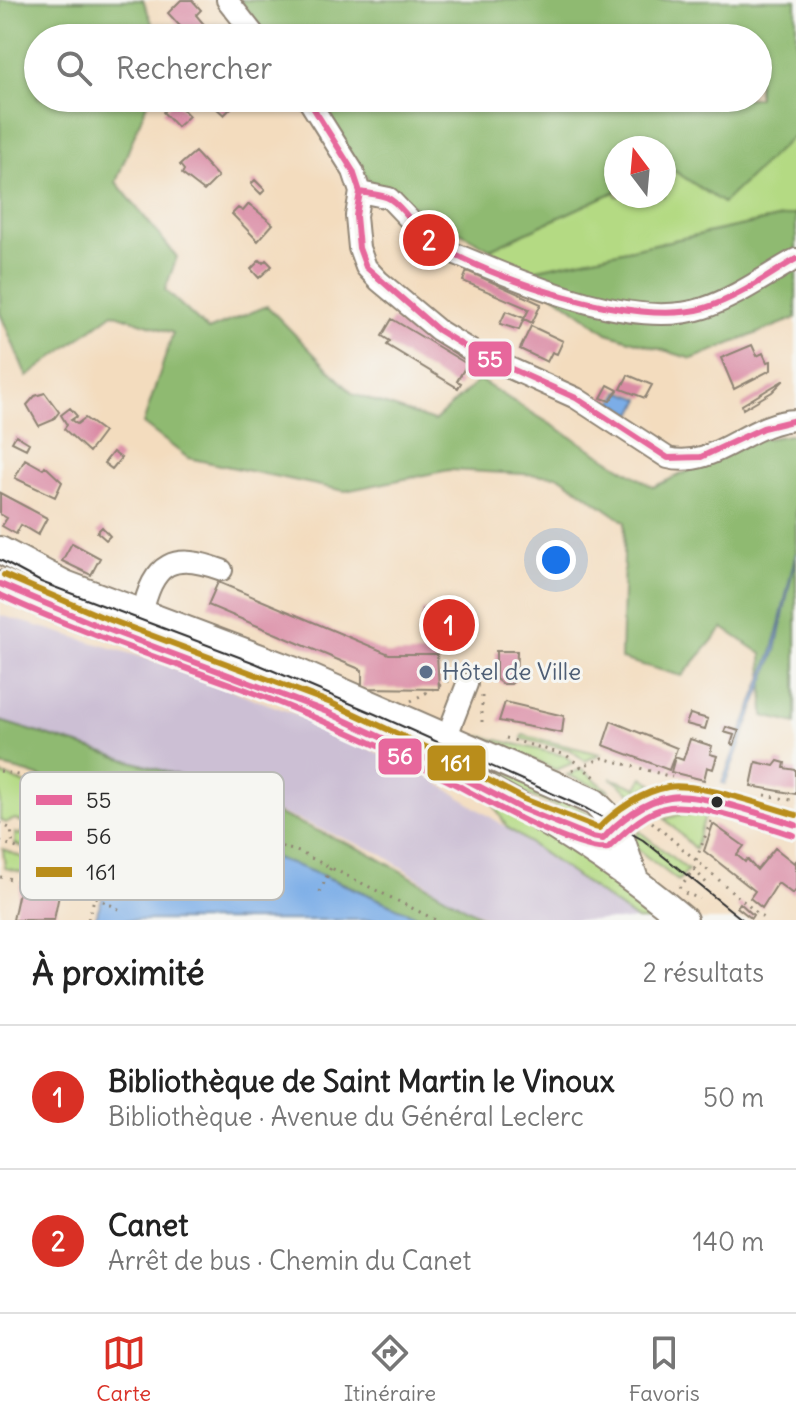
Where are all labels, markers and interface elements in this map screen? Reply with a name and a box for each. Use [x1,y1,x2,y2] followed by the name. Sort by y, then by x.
[24,24,772,112] search box
[52,46,96,90] icon: search
[116,49,272,87] text: Rechercher
[604,136,676,208] north arrow
[403,210,455,270] pin: 2
[467,340,513,378] line badge: 55
[477,345,503,373] text: 55
[536,540,576,580] your location
[423,595,475,655] pin: 1
[442,656,581,686] place label: Hôtel de Ville
[417,663,435,681] marker: Hôtel de Ville
[377,737,423,776] line badge: 56
[387,742,413,770] text: 56
[426,744,487,782] line badge: 161
[441,749,471,777] text: 161
[20,772,284,900] legend
[86,786,111,814] text: 55
[709,794,725,810] unlabelled marker
[86,822,111,850] text: 56
[86,858,116,886] text: 161
[32,951,205,994] text: À proximité
[643,956,764,989] text: 2 résultats
[108,1062,614,1100] text: Bibliothèque de Saint Martin le Vinoux
[53,1081,63,1114] text: 1
[703,1081,764,1114] text: 50 m
[108,1100,584,1133] text: Bibliothèque · Avenue du Général Leclerc
[108,1206,188,1244] text: Canet
[51,1225,65,1258] text: 2
[693,1225,764,1258] text: 140 m
[108,1244,471,1277] text: Arrêt de bus · Chemin du Canet
[96,1331,151,1407] tab: Carte
[344,1331,436,1407] tab: Itinéraire
[629,1331,700,1407] tab: Favoris

